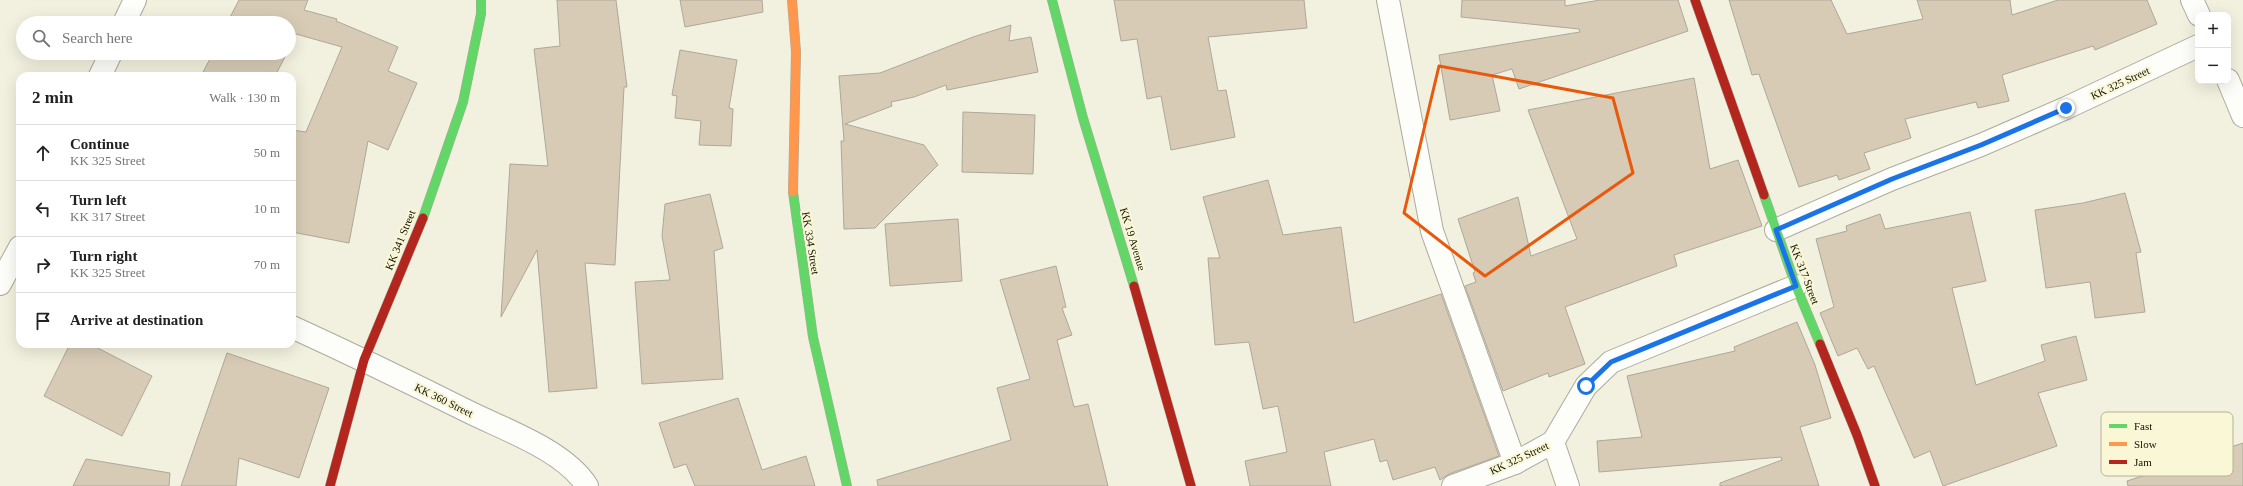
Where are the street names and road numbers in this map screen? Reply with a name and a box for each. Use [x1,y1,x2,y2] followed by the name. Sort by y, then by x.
[2089,64,2151,102] street label: KK 325 Street
[1118,206,1148,272] street label: KK 19 Avenue
[383,208,417,272] street label: KK 341 Street
[800,211,822,275] street label: KK 334 Street
[1788,242,1822,306] street label: KK 317 Street
[413,381,475,419] street label: KK 360 Street
[1488,439,1550,477] street label: KK 325 Street

